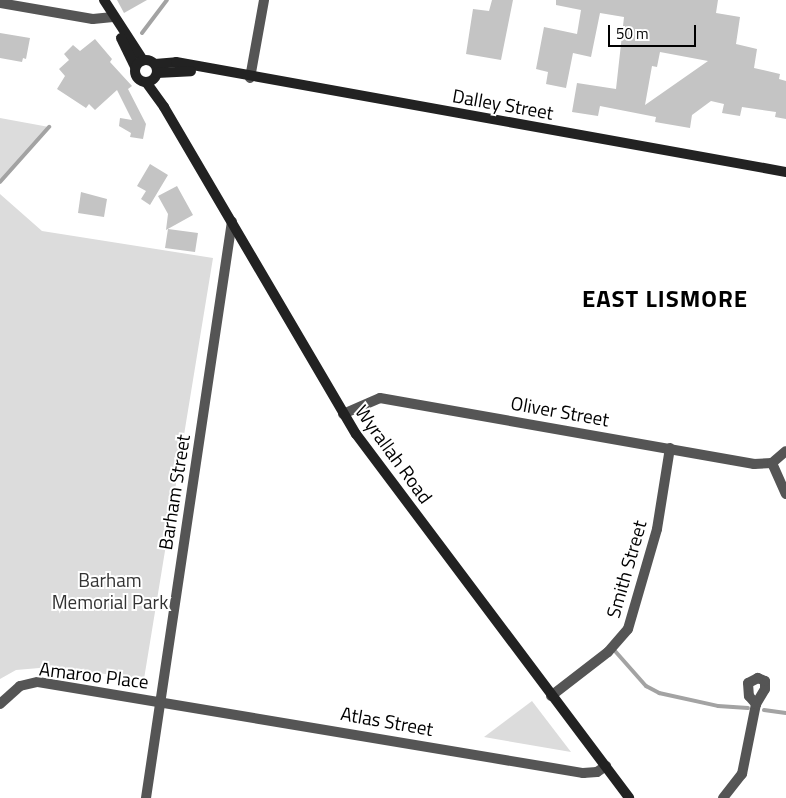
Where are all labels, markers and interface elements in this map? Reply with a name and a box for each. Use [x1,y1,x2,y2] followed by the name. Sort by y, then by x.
[611,15,698,47] scale bar
[616,22,649,45] text: 50 m
[451,84,555,124] street label: Dalley Street
[580,285,750,313] district label: EAST LISMORE
[509,391,611,431] street label: Oliver Street
[351,400,437,508] street label: Wyrallah Road
[154,433,194,551] street label: Barham Street
[601,518,651,620] street label: Smith Street
[52,569,168,613] park label: Barham Memorial Park
[38,657,150,693] street label: Amaroo Place
[339,702,435,740] street label: Atlas Street

